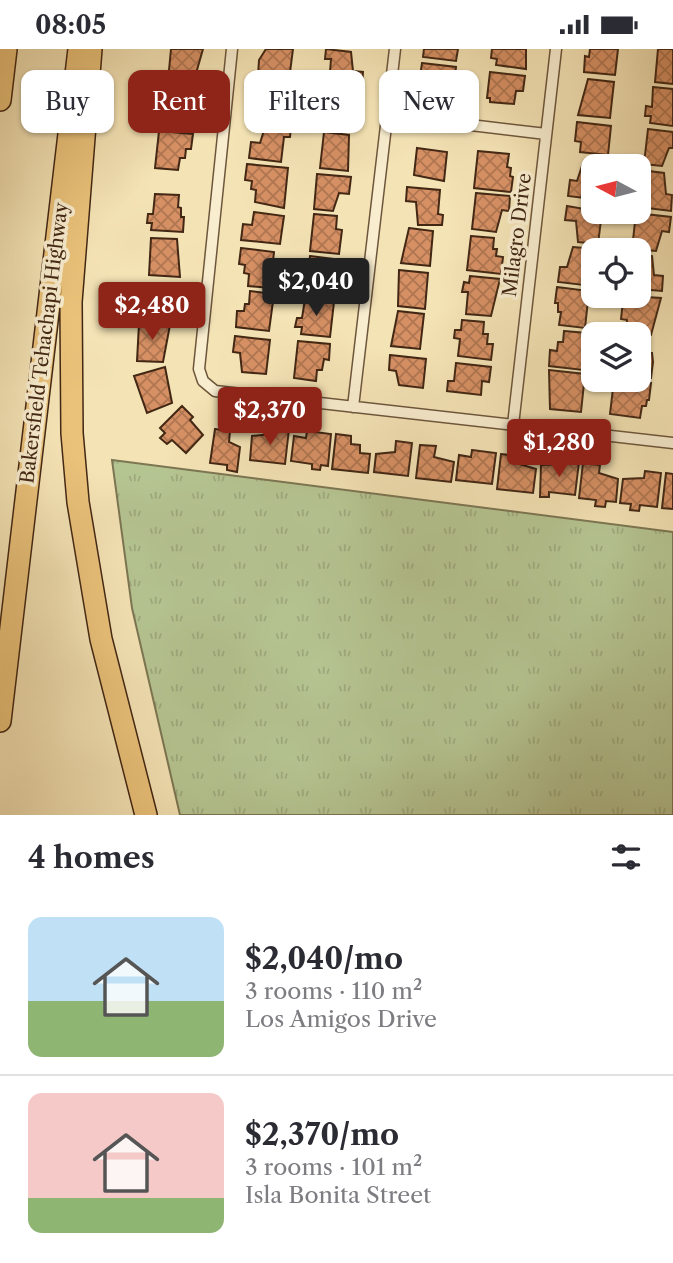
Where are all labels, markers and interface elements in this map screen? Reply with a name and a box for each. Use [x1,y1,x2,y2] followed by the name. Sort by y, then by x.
[35,9,106,41] text: 08:05
[21,70,114,133] chip: Buy
[128,70,230,133] chip: Rent
[244,70,365,133] chip: Filters
[379,70,479,133] chip: New
[581,154,651,224] north arrow
[581,154,651,392] map controls
[498,172,536,298] street label: Milagro Drive
[15,201,73,485] street label: Bakersfield Tehachapi Highway
[581,238,651,308] button: locate
[259,259,373,318] pin: $2,040
[278,267,354,295] text: $2,040
[95,282,209,342] pin: $2,480
[114,291,190,319] text: $2,480
[581,322,651,392] button: layers
[213,387,327,447] pin: $2,370
[234,396,306,424] text: $2,370
[502,419,616,479] pin: $1,280
[523,428,595,456] text: $1,280
[607,838,645,876] icon: filters
[28,839,155,876] text: 4 homes
[245,940,403,977] text: $2,040/mo
[84,945,168,1029] icon: home
[245,977,422,1005] text: 3 rooms · 110 m²
[245,1005,437,1033] text: Los Amigos Drive
[245,1116,399,1153] text: $2,370/mo
[84,1121,168,1205] icon: home
[245,1153,422,1181] text: 3 rooms · 101 m²
[245,1181,431,1209] text: Isla Bonita Street

